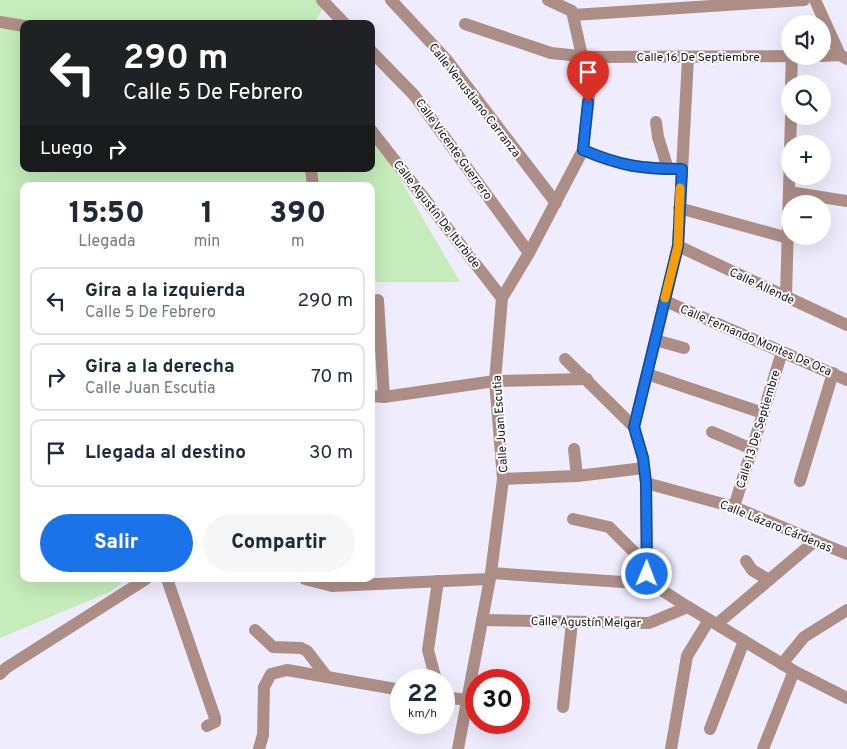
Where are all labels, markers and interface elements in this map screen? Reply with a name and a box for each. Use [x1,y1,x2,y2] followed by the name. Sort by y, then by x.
[781,15,831,245] map controls
[781,15,831,65] button: sound
[123,37,228,81] text: 290 m
[40,40,105,105] icon: left
[425,40,524,161] street label: Calle Venustiano Carranza
[636,50,760,66] street label: Calle 16 De Septiembre
[567,51,609,102] pin
[574,58,602,86] icon: arrive
[781,75,831,125] button: search
[123,80,303,107] text: Calle 5 De Febrero
[411,96,495,204] street label: Calle Vicente Guerrero
[103,135,131,163] icon: right
[781,135,831,185] button: +
[40,137,93,161] text: Luego
[389,157,483,272] street label: Calle Agustín De Iturbide
[781,195,831,245] button: −
[69,196,145,233] text: 15:50
[201,196,213,233] text: 1
[269,196,326,233] text: 390
[78,232,135,252] text: Llegada
[194,232,220,252] text: min
[291,232,304,252] text: m
[726,265,797,309] street label: Calle Allende
[85,279,245,303] text: Gira a la izquierda
[42,287,70,315] icon: left
[297,289,353,313] text: 290 m
[677,302,834,380] street label: Calle Fernando Montes De Oca
[85,303,216,323] text: Calle 5 De Febrero
[85,355,235,379] text: Gira a la derecha
[42,363,70,391] icon: right
[311,365,353,389] text: 70 m
[733,368,785,491] street label: Calle 13 De Septiembre
[490,375,512,473] street label: Calle Juan Escutia
[85,379,215,399] text: Calle Juan Escutia
[42,439,70,467] icon: arrive
[85,441,246,465] text: Llegada al destino
[309,441,353,465] text: 30 m
[717,497,834,557] street label: Calle Lázaro Cárdenas
[40,514,193,572] button: Salir
[203,514,355,572] button: Compartir
[620,547,672,599] position arrow
[531,614,642,632] street label: Calle Agustín Melgar
[465,669,530,734] speed limit sign: 30
[407,679,438,711] text: 22
[408,706,437,722] text: km/h

